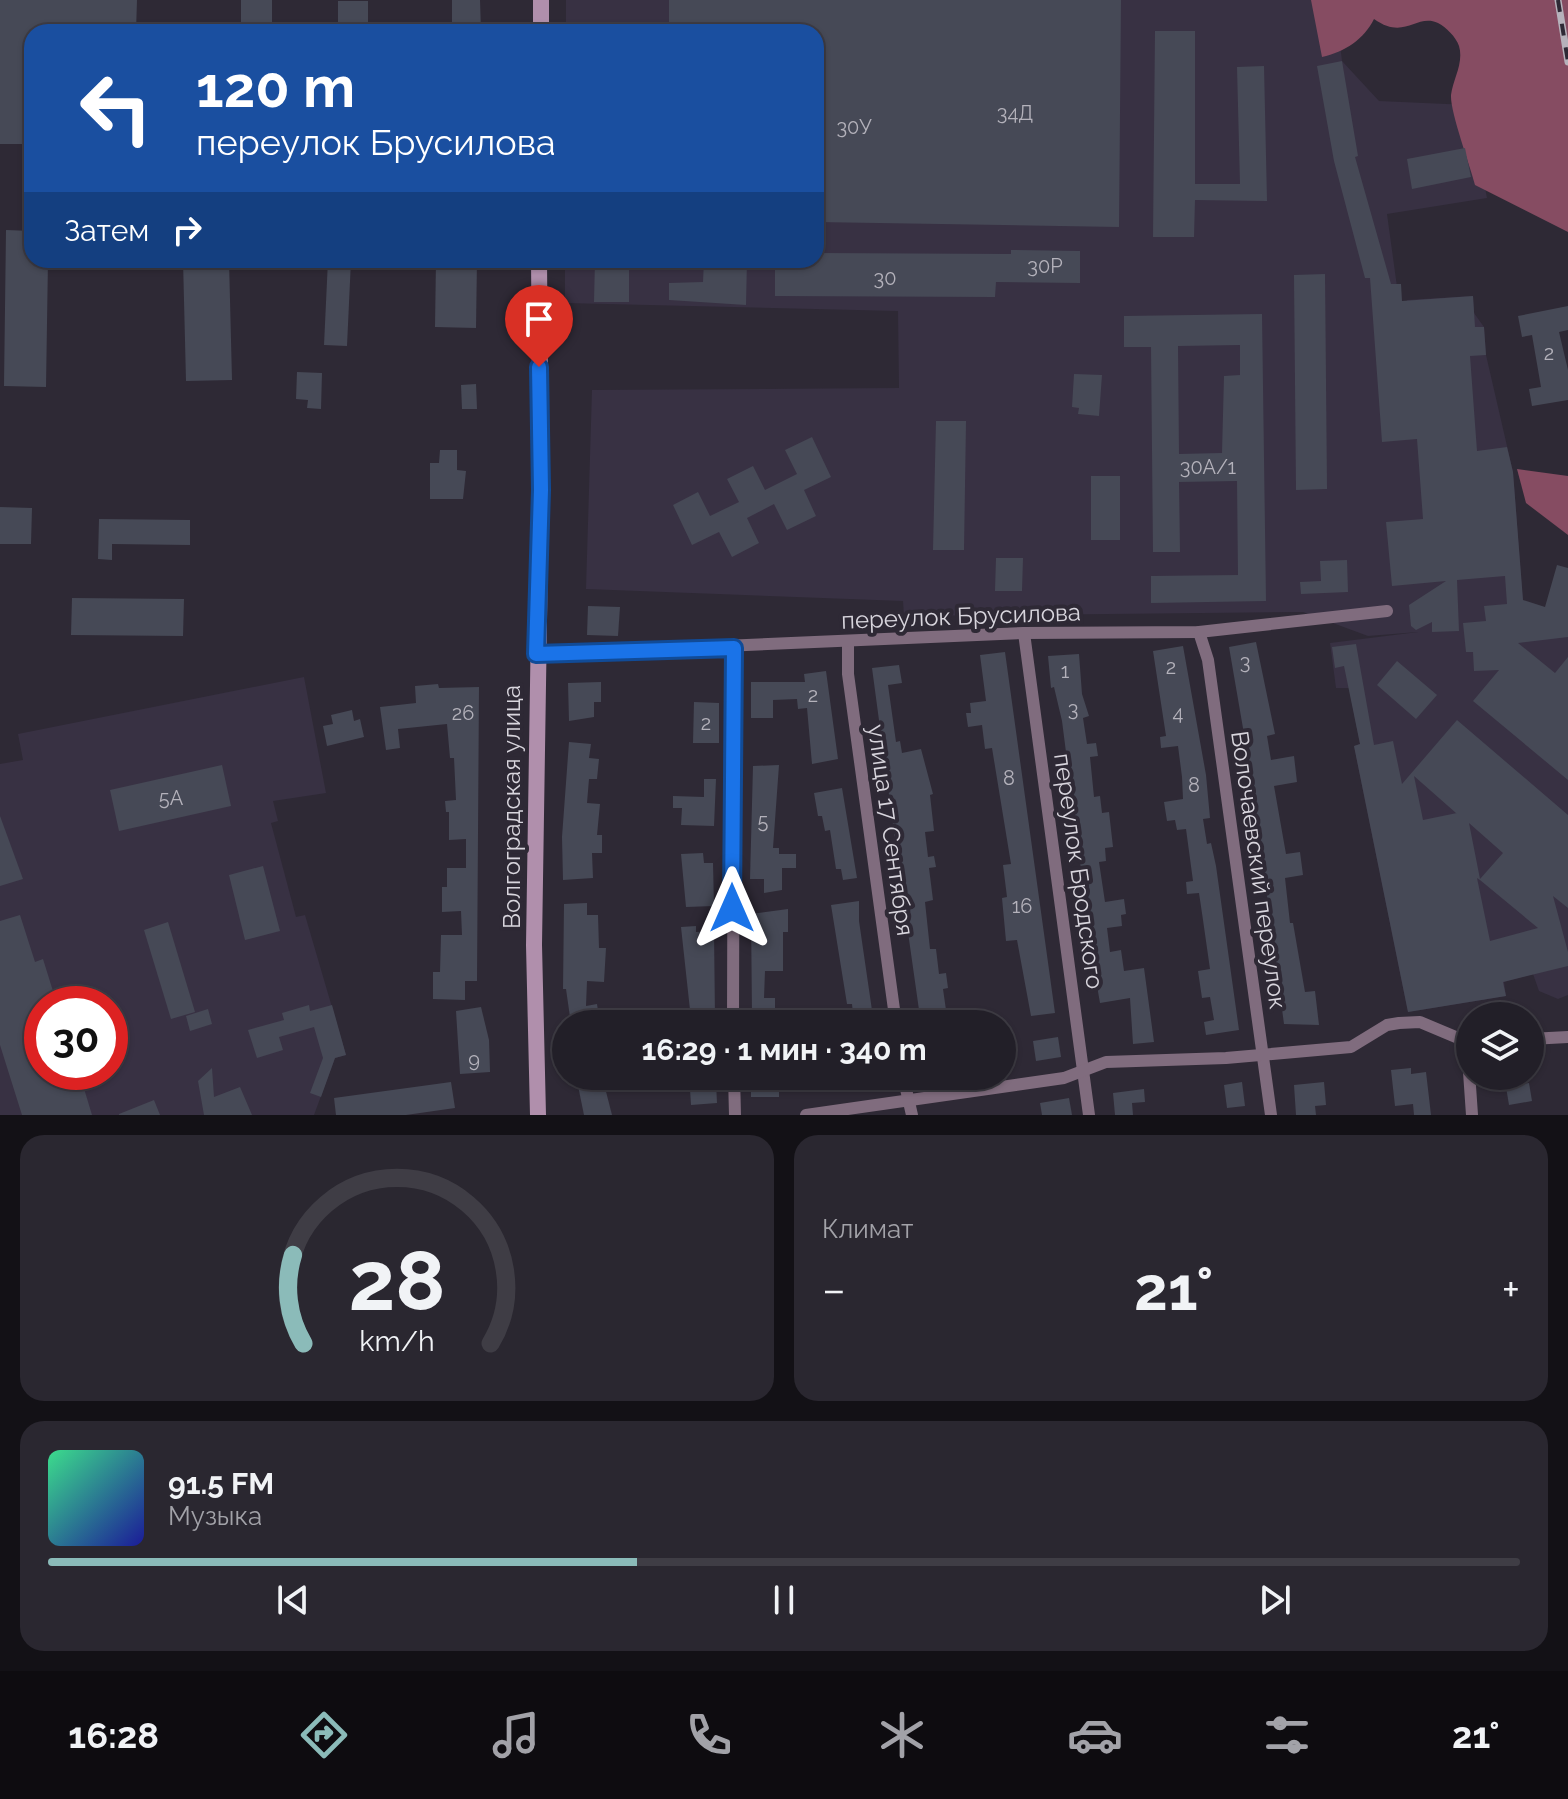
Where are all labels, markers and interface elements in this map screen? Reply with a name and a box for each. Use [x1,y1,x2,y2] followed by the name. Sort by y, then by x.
[196,54,355,120] text: 120 m
[64,56,168,160] icon: left
[997,101,1033,125] house number: 34Д
[836,115,872,139] house number: 30У
[196,121,556,163] text: переулок Брусилова
[165,208,209,252] icon: right
[64,213,149,248] text: Затем
[1027,254,1063,278] house number: 30Р
[874,266,896,290] house number: 30
[505,285,573,367] pin
[517,297,561,341] icon: arrive
[1544,341,1554,365] house number: 2
[1180,455,1237,479] house number: 30А/1
[841,597,1081,635] street label: переулок Брусилова
[1240,650,1250,674] house number: 3
[1166,655,1176,679] house number: 2
[1061,659,1070,683] house number: 1
[808,683,818,707] house number: 2
[497,685,526,929] street label: Волгоградская улица
[1068,697,1078,721] house number: 3
[452,701,474,725] house number: 26
[1173,701,1184,725] house number: 4
[701,711,711,735] house number: 2
[862,722,920,938] street label: улица 17 Сентября
[1225,729,1293,1011] street label: Волочаевский переулок
[1048,751,1110,991] street label: переулок Бродского
[1003,766,1015,790] house number: 8
[1188,773,1200,797] house number: 8
[159,786,184,810] house number: 5А
[758,809,769,833] house number: 5
[690,866,774,950] position arrow
[1012,894,1032,918] house number: 16
[24,986,128,1090] speed limit sign: 30
[1456,1002,1544,1090] map controls
[1456,1002,1544,1090] button: layers
[641,1032,927,1067] text: 16:29 · 1 мин · 340 m
[468,1048,480,1072] house number: 9
[822,1214,913,1244] text: Климат
[348,1232,446,1329] text: 28
[1134,1254,1213,1324] text: 21°
[822,1264,846,1315] text: −
[1502,1264,1520,1315] text: +
[359,1324,435,1358] text: km/h
[168,1466,274,1501] text: 91.5 FM
[168,1501,262,1531] text: Музыка
[271,1578,315,1622] icon: previous
[762,1578,806,1622] icon: pause
[1253,1578,1297,1622] icon: next
[296,1707,352,1763] icon: directions
[488,1707,544,1763] icon: music
[681,1707,737,1763] icon: phone
[874,1707,930,1763] icon: climate
[1067,1707,1123,1763] icon: car
[1259,1707,1315,1763] icon: filters
[68,1714,159,1756] text: 16:28
[1452,1714,1500,1756] text: 21°

